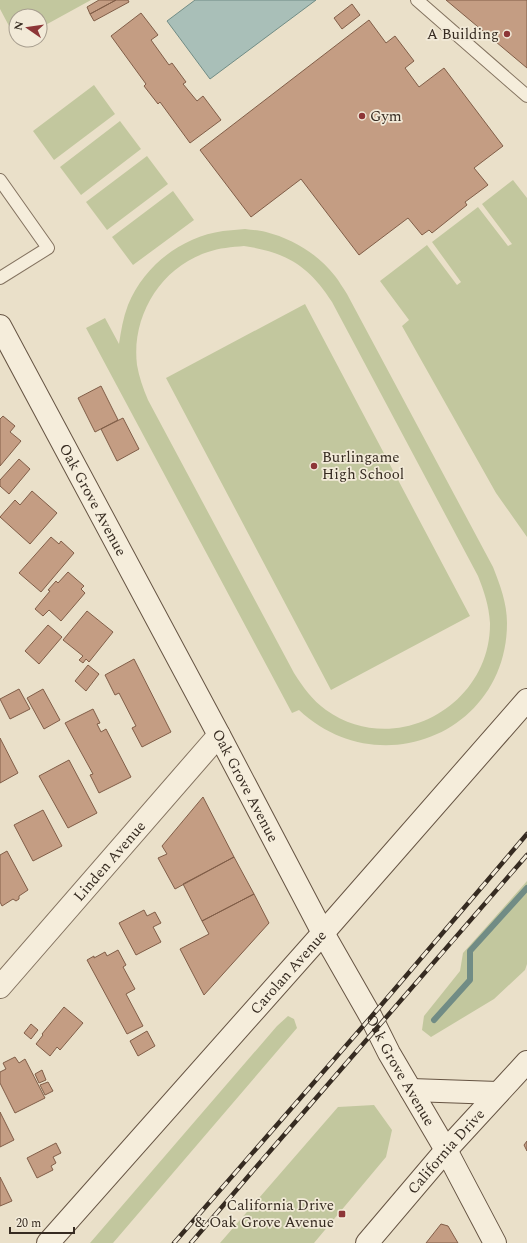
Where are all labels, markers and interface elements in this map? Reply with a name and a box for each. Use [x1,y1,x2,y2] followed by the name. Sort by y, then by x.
[8,8,48,48] north arrow
[9,20,28,32] text: N
[427,23,499,46] place label: A Building
[502,29,512,39] marker: A Building
[370,105,402,128] place label: Gym
[357,111,367,121] marker: Gym
[53,439,132,560] street label: Oak Grove Avenue
[322,446,404,486] place label: Burlingame High School
[309,461,319,471] marker: Burlingame High School
[206,725,284,846] street label: Oak Grove Avenue
[68,816,152,907] street label: Linden Avenue
[245,925,332,1020] street label: Carolan Avenue
[359,1010,440,1131] street label: Oak Grove Avenue
[402,1104,491,1200] street label: California Drive
[195,1194,334,1234] place label: California Drive & Oak Grove Avenue
[10,1209,74,1235] scale bar
[337,1209,347,1219] marker: California Drive & Oak Grove Avenue
[16,1214,41,1233] text: 20 m

